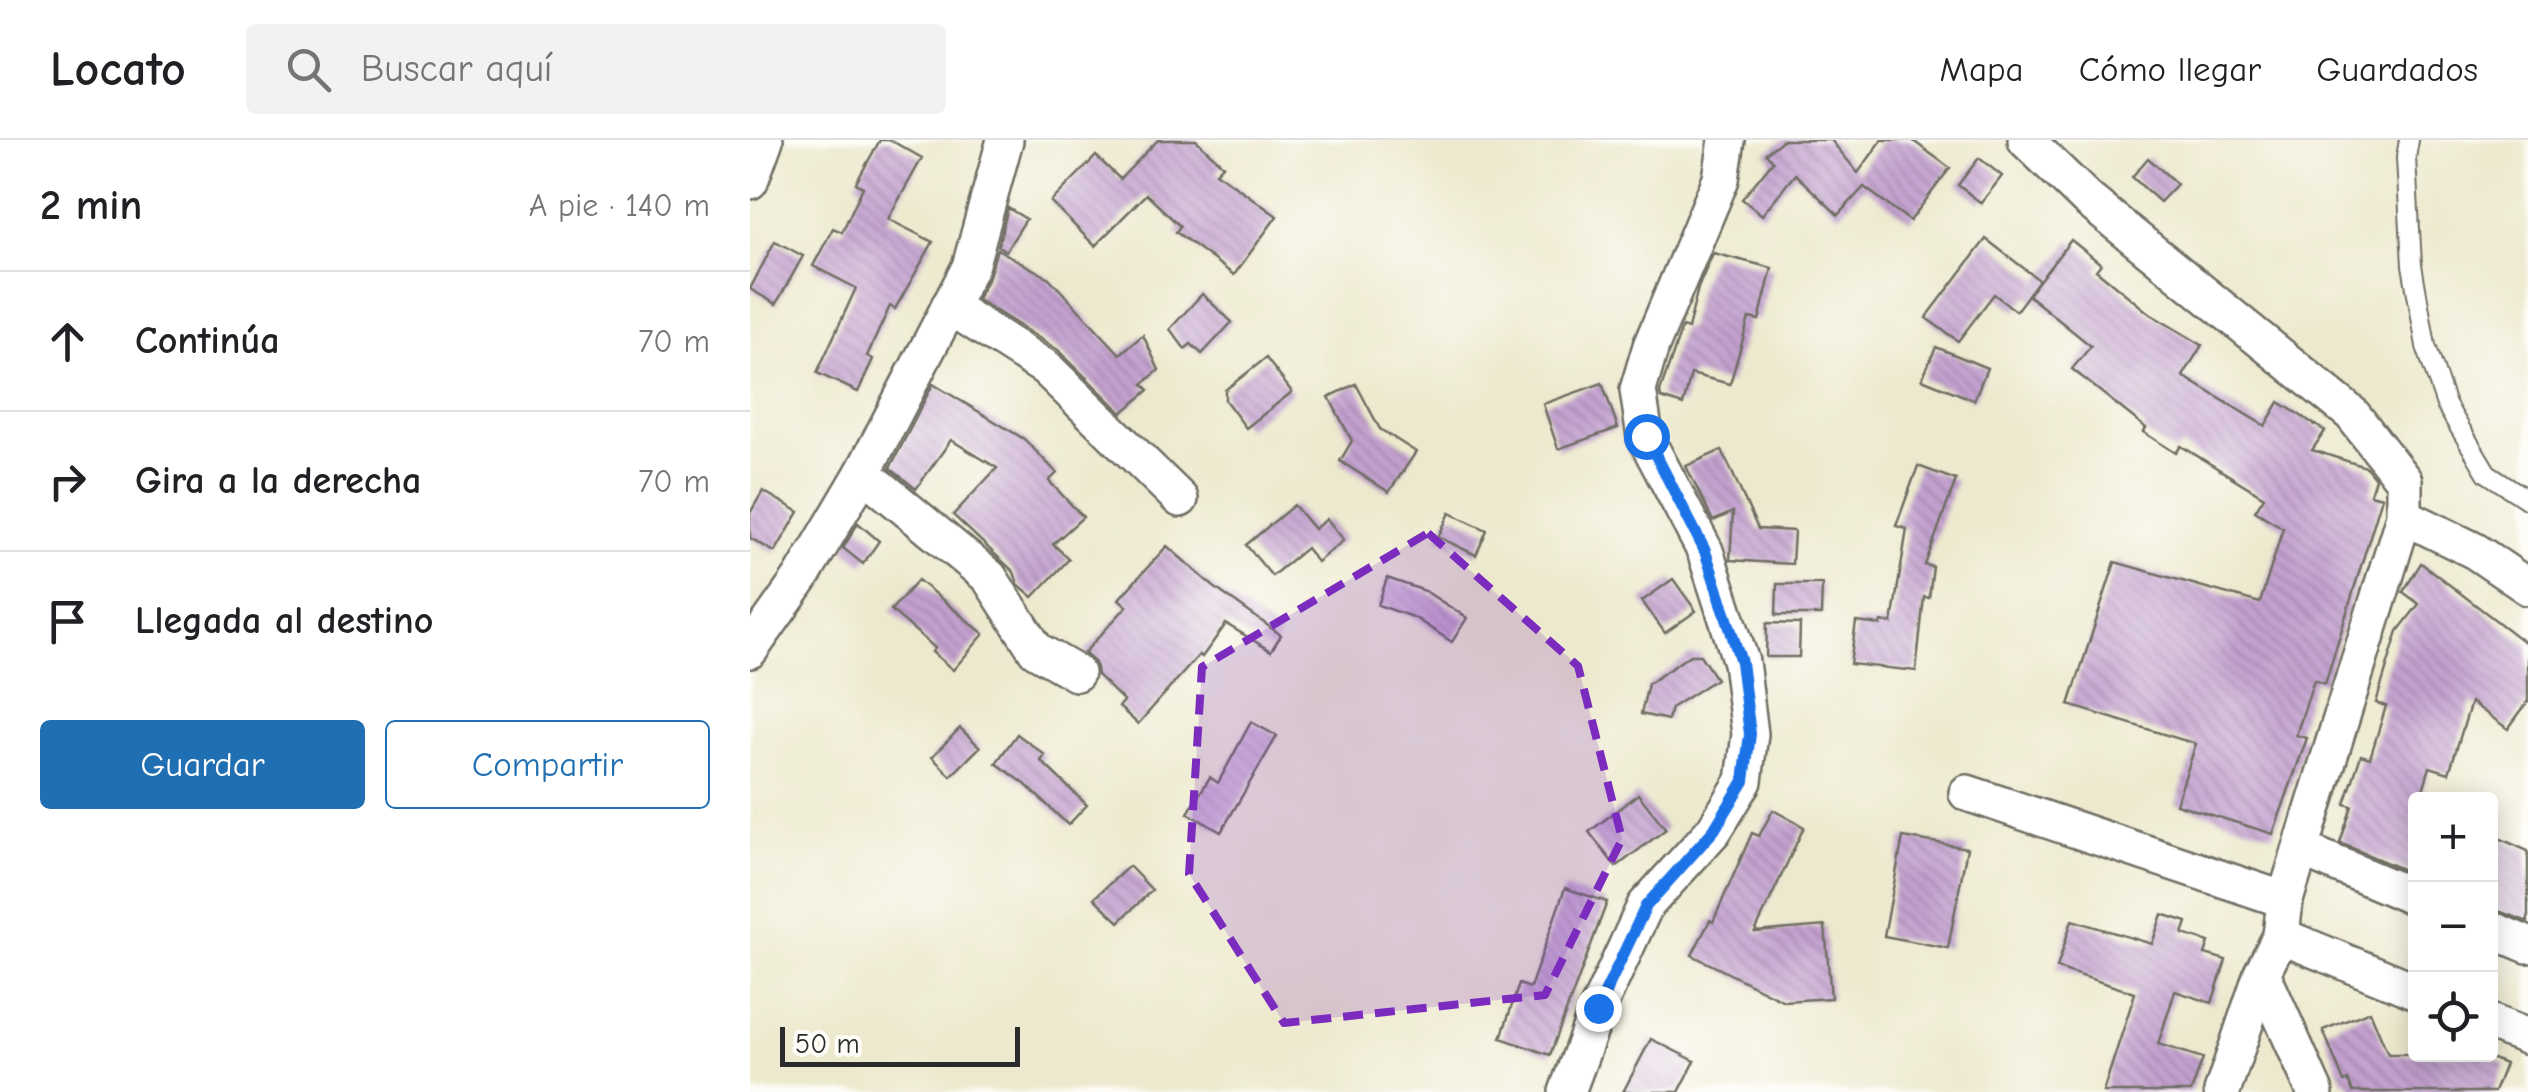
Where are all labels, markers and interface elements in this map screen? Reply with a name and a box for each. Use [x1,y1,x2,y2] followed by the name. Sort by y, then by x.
[246,24,946,114] search box
[50,42,186,97] text: Locato
[281,42,336,97] icon: search
[361,47,552,91] text: Buscar aquí
[1940,49,2024,90] text: Mapa
[2079,49,2261,90] text: Cómo llegar
[2316,49,2478,90] text: Guardados
[40,181,142,230] text: 2 min
[529,187,710,224] text: A pie · 140 m
[40,314,95,369] icon: ahead
[135,319,279,363] text: Continúa
[638,323,710,360] text: 70 m
[1624,414,1670,460] route start
[40,454,95,509] icon: right
[135,459,421,503] text: Gira a la derecha
[638,463,710,500] text: 70 m
[40,594,95,649] icon: arrive
[135,599,433,643] text: Llegada al destino
[40,720,365,809] button: Guardar
[385,720,710,809] button: Compartir
[2408,792,2498,1062] map controls
[2408,792,2498,882] button: +
[2408,882,2498,972] button: −
[2408,972,2498,1062] button: locate
[1576,986,1622,1032] route end
[780,1022,1020,1066] scale bar
[795,1028,860,1060] text: 50 m

